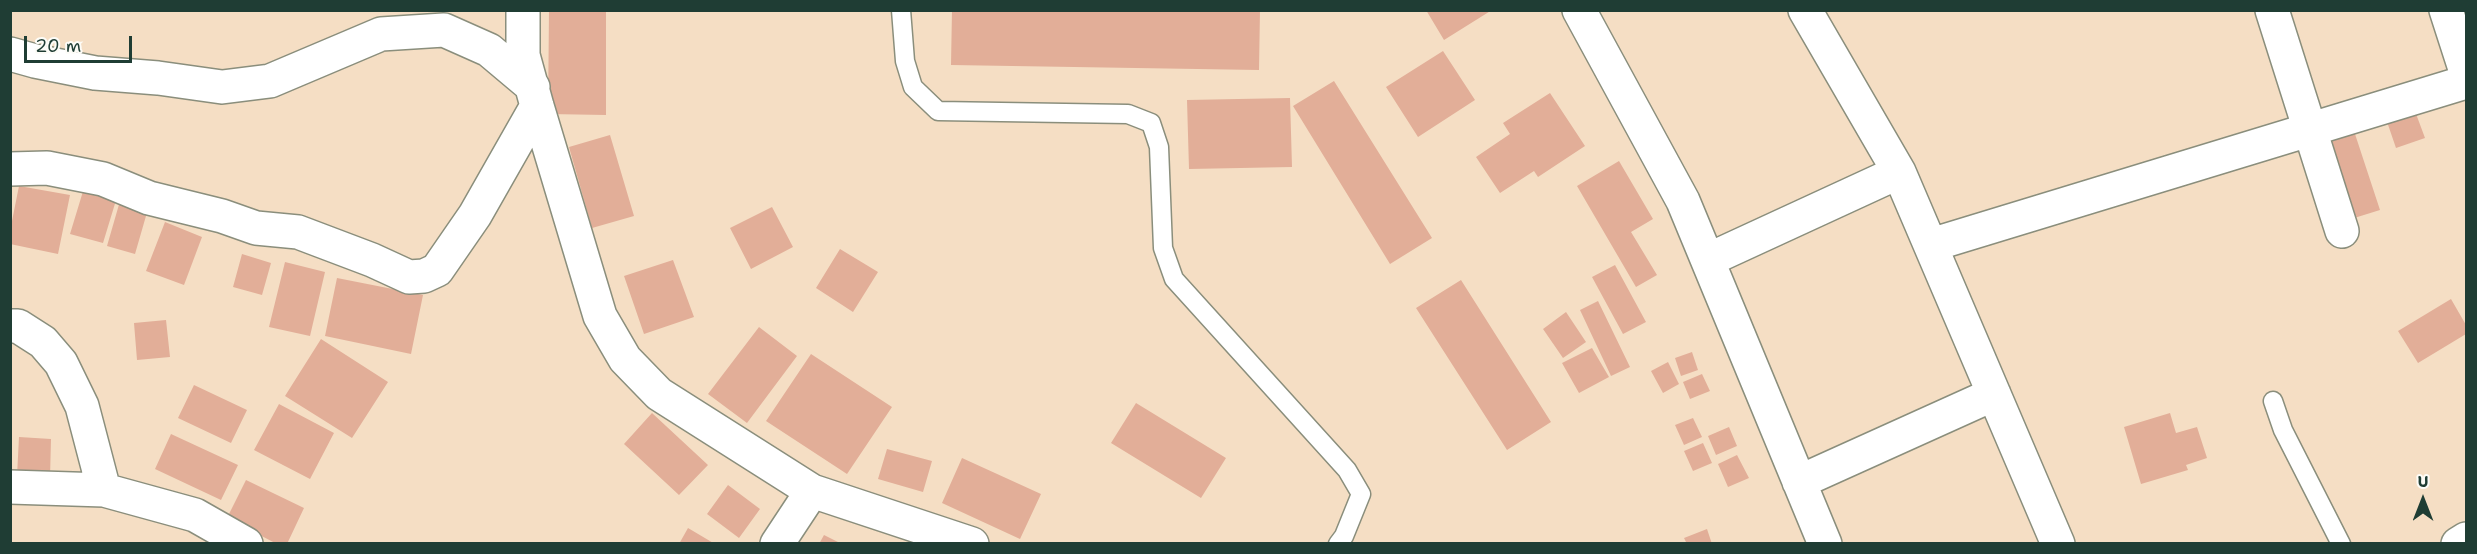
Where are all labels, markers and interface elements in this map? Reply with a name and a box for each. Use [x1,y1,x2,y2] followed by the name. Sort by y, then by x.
[27,24,135,62] scale bar
[35,34,81,58] text: 20 m
[2393,470,2453,530] north arrow
[2418,471,2428,492] text: U

